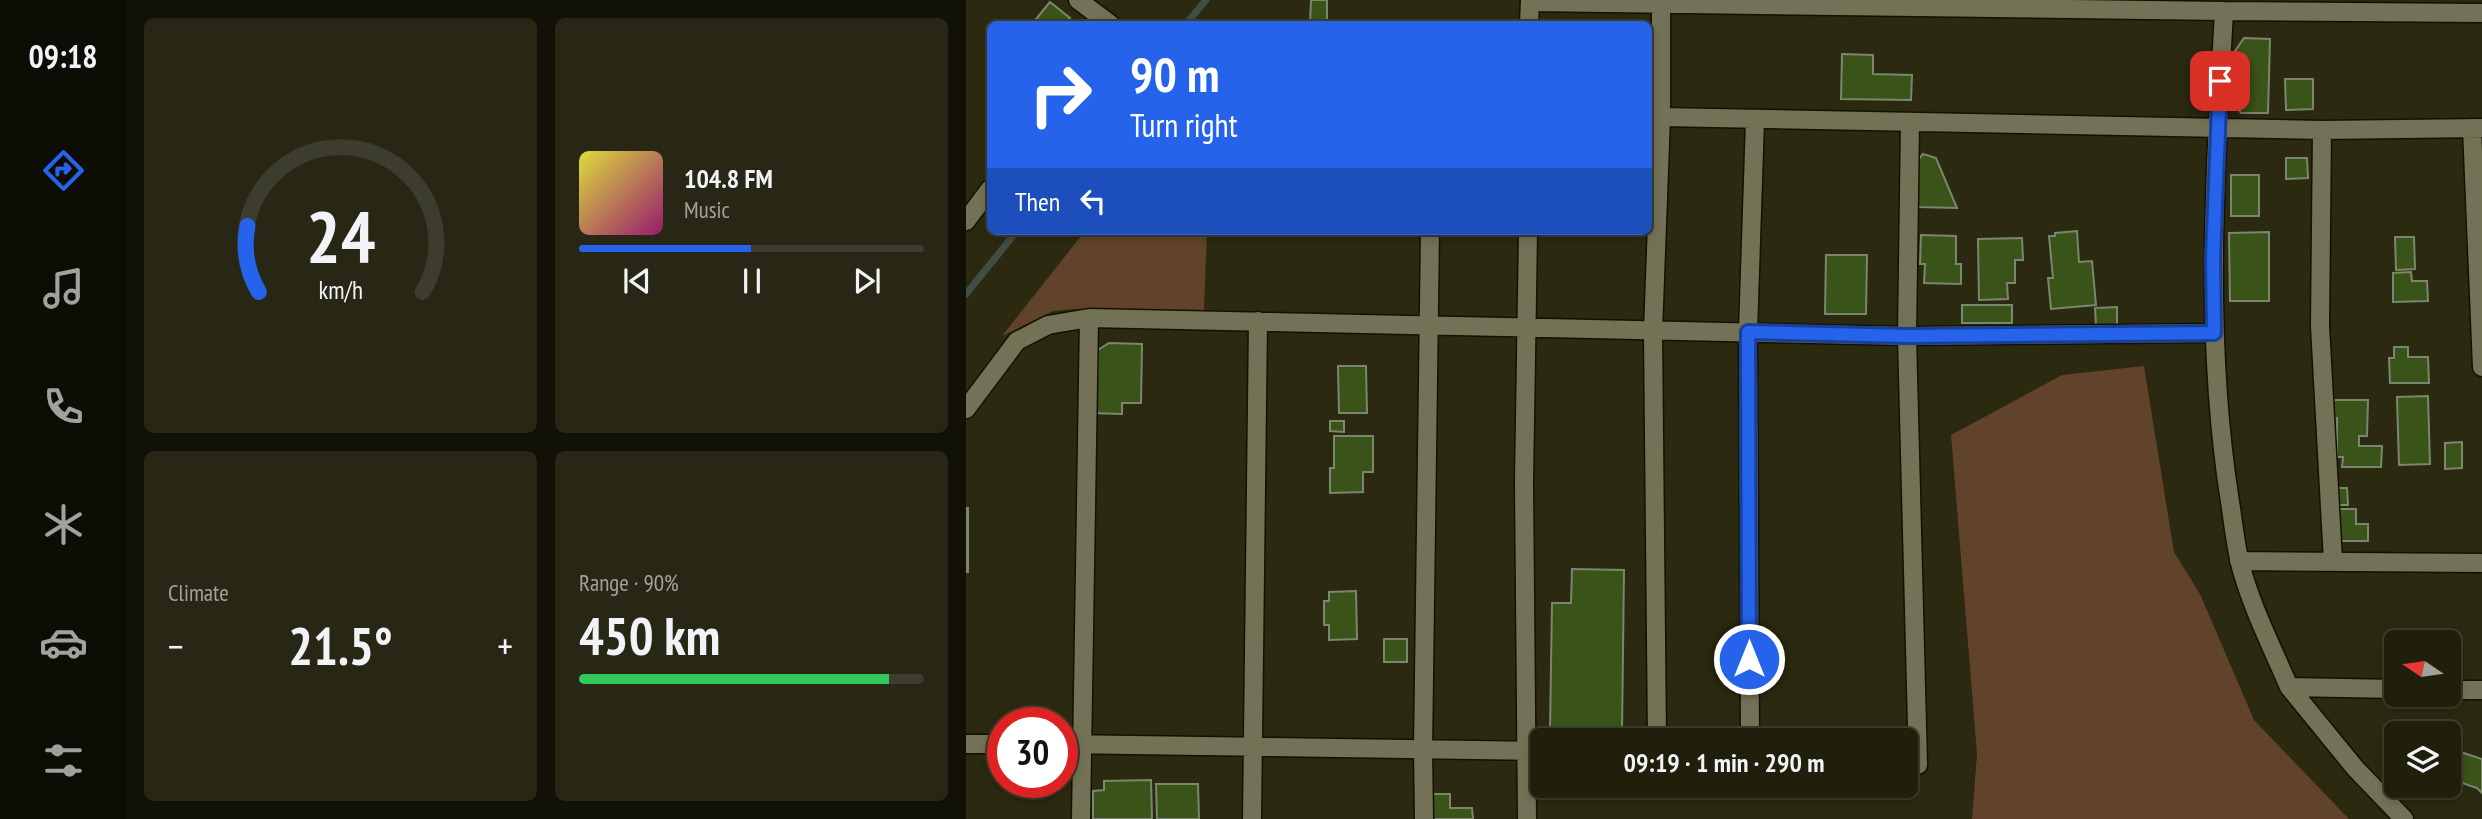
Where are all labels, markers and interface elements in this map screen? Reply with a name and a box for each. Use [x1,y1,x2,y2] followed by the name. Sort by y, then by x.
[28,35,98,77] text: 09:18
[1130,42,1219,106] text: 90 m
[1015,49,1106,140] icon: right
[2190,51,2250,111] pin
[2201,62,2239,100] icon: arrive
[1130,104,1238,146] text: Turn right
[39,146,88,195] icon: directions
[684,162,773,195] text: 104.8 FM
[1074,182,1112,220] icon: left
[1015,185,1060,218] text: Then
[306,188,375,282] text: 24
[684,195,730,224] text: Music
[618,262,656,300] icon: previous
[733,262,771,300] icon: pause
[848,262,886,300] icon: next
[39,264,88,313] icon: music
[318,274,363,306] text: km/h
[39,382,88,431] icon: phone
[39,500,88,549] icon: climate
[579,568,679,597] text: Range · 90%
[168,578,229,607] text: Climate
[579,602,720,669] text: 450 km
[288,612,393,679] text: 21.5°
[39,618,88,667] icon: car
[168,621,184,670] text: −
[497,621,513,670] text: +
[1712,622,1786,696] position arrow
[2384,630,2460,707] north arrow
[2384,630,2461,798] map controls
[987,707,1078,798] speed limit sign: 30
[2384,721,2461,798] button: layers
[39,736,88,785] icon: filters
[1624,746,1824,779] text: 09:19 · 1 min · 290 m

